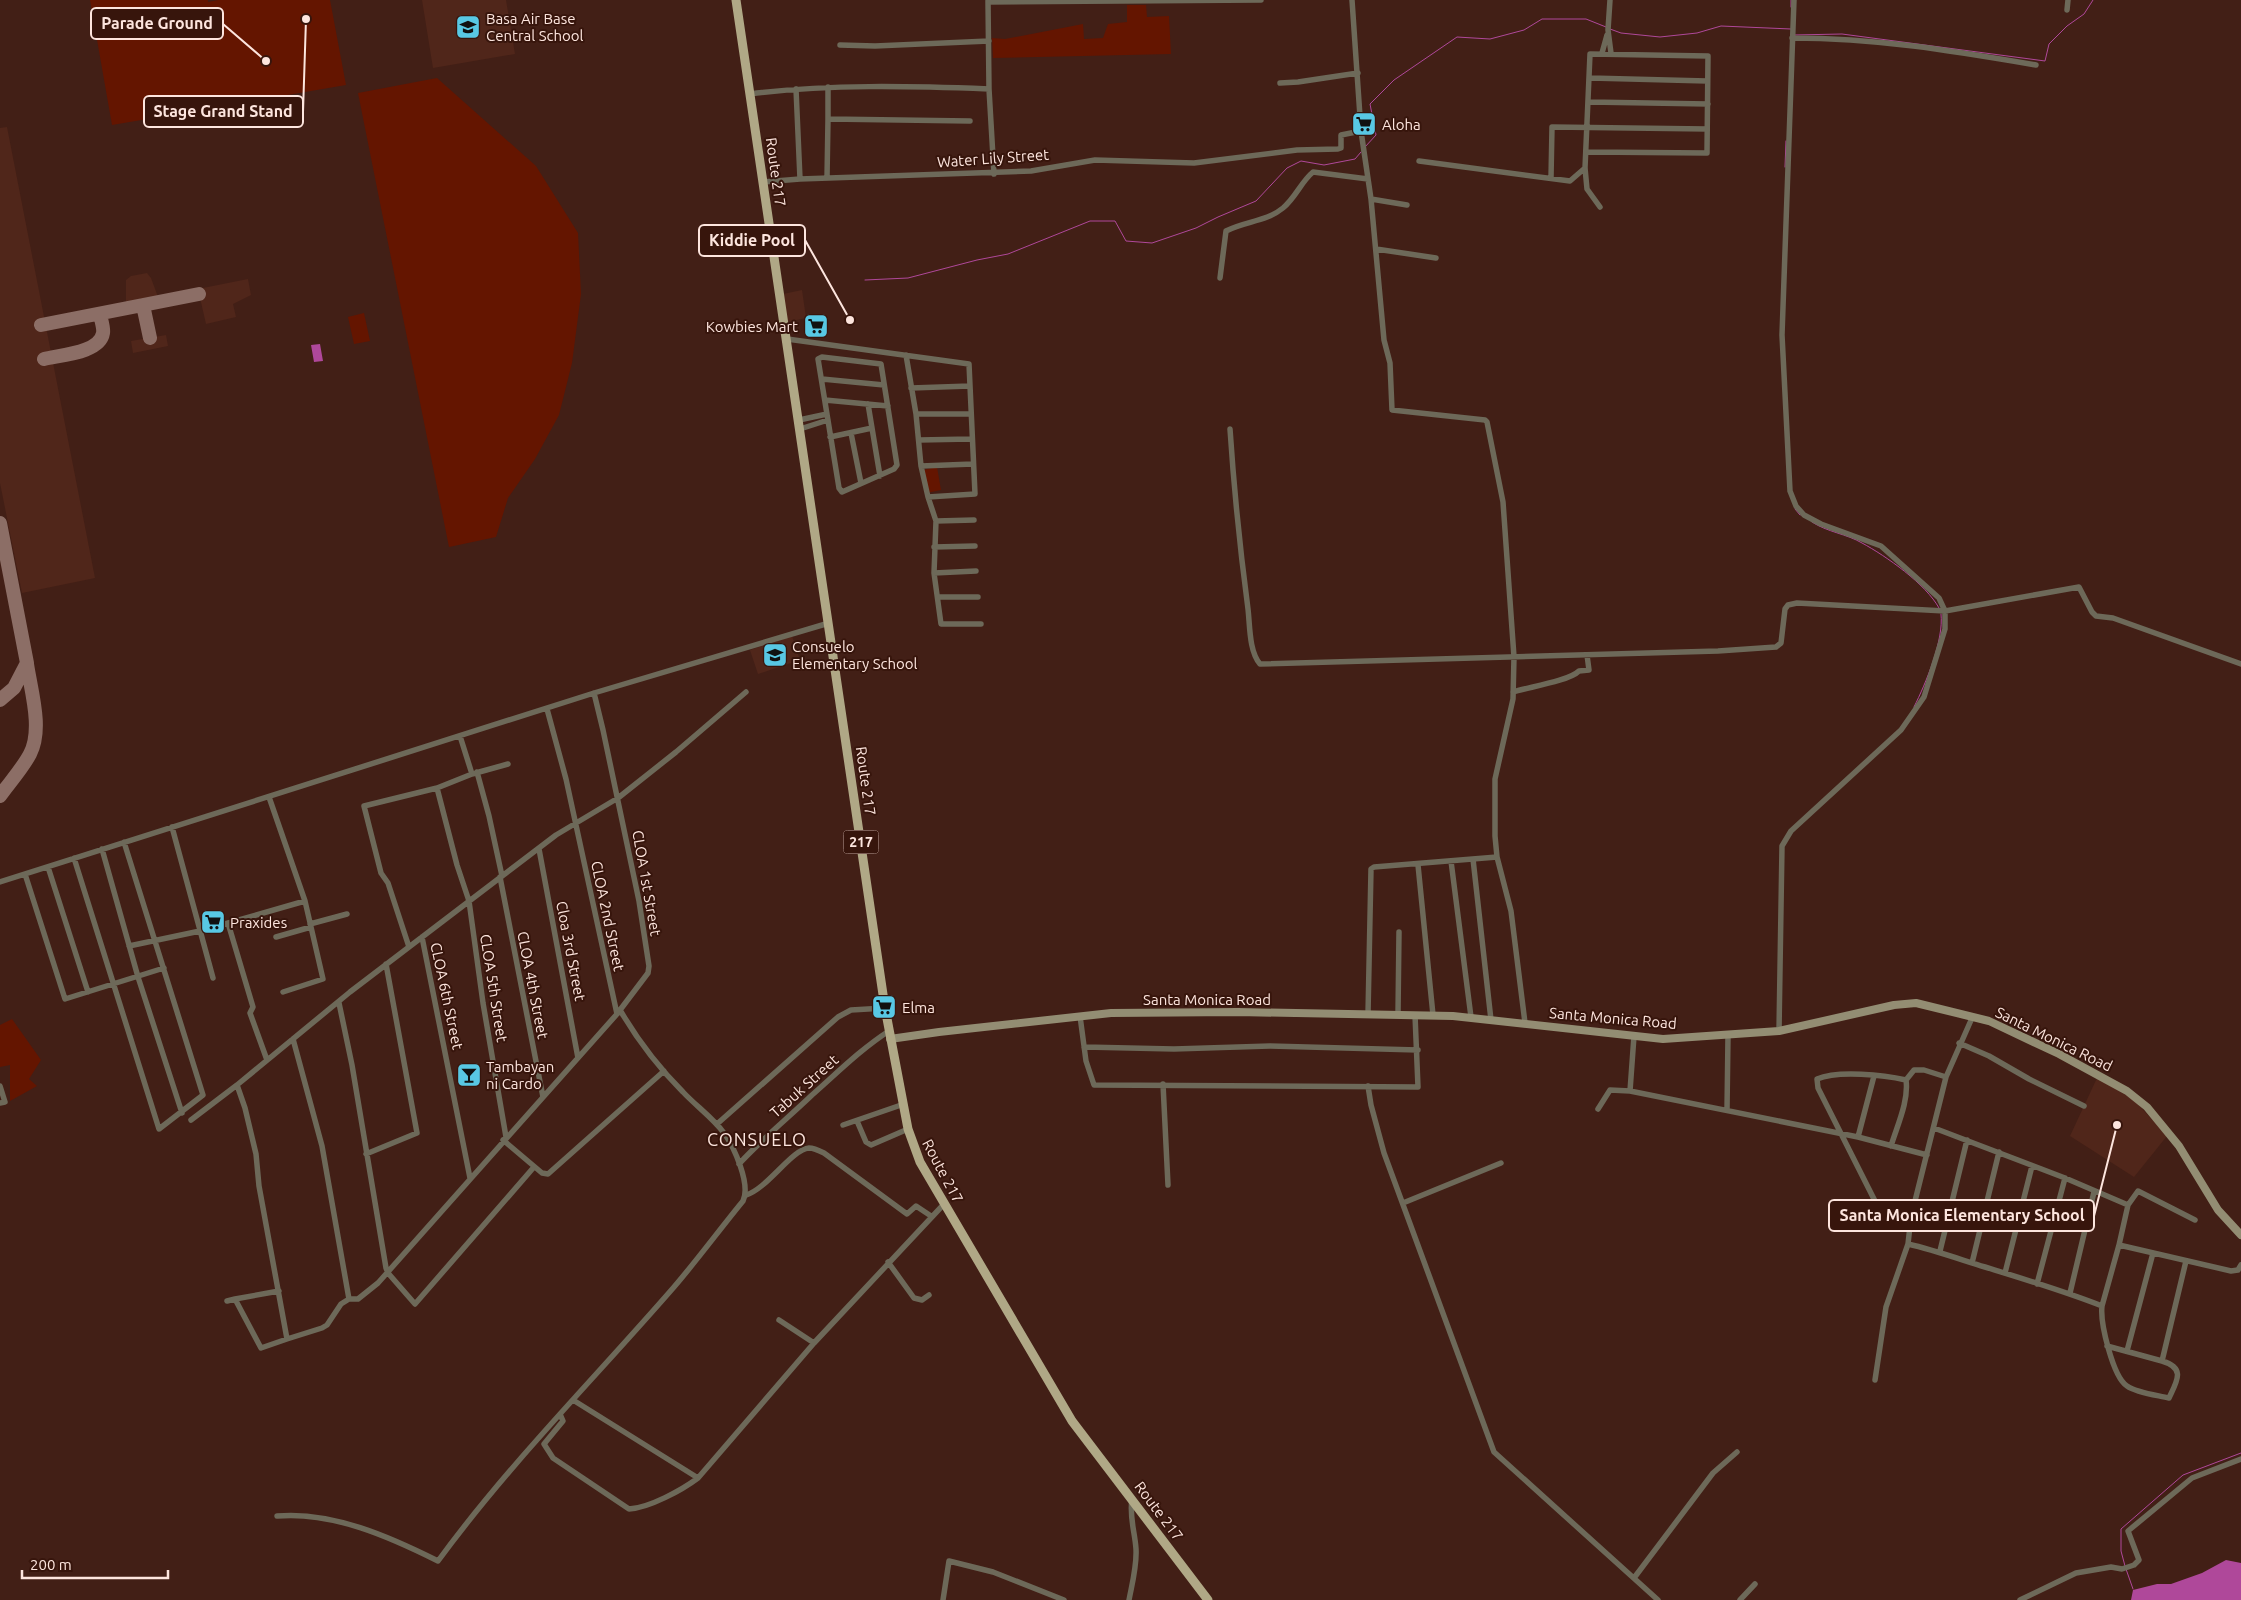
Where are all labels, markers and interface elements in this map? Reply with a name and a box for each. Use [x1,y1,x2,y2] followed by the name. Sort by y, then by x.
[91,8,223,39] callout: Parade Ground
[486,10,584,44] place label: Basa Air Base Central School
[101,14,213,32] text: Parade Ground
[455,14,481,40] school or university icon: Basa Air Base Central School
[144,96,303,127] callout: Stage Grand Stand
[153,102,293,120] text: Stage Grand Stand
[1351,111,1377,137] supermarket icon: Aloha
[1382,116,1421,133] place label: Aloha
[763,136,789,208] street label: Route 217
[936,146,1050,170] street label: Water Lily Street
[699,225,805,256] callout: Kiddie Pool
[709,231,795,249] text: Kiddie Pool
[803,313,829,339] supermarket icon: Kowbies Mart
[706,318,798,335] place label: Kowbies Mart
[792,638,918,672] place label: Consuelo Elementary School
[762,642,788,668] school or university icon: Consuelo Elementary School
[853,745,879,817] street label: Route 217
[629,829,665,937] street label: CLOA 1st Street
[844,830,878,854] road number: 217
[588,859,628,973] street label: CLOA 2nd Street
[553,900,589,1002] street label: Cloa 3rd Street
[200,909,226,935] supermarket icon: Praxides
[230,914,287,931] place label: Praxides
[514,930,552,1040] street label: CLOA 4th Street
[477,933,511,1043] street label: CLOA 5th Street
[427,941,467,1051] street label: CLOA 6th Street
[1143,991,1271,1008] street label: Santa Monica Road
[871,994,897,1020] supermarket icon: Elma
[902,999,935,1016] place label: Elma
[1993,1003,2115,1075] street label: Santa Monica Road
[1549,1004,1677,1032] street label: Santa Monica Road
[766,1051,842,1121] street label: Tabuk Street
[486,1058,554,1092] place label: Tambayan ni Cardo
[456,1062,482,1088] bar icon: Tambayan ni Cardo
[707,1129,807,1149] district label: CONSUELO
[919,1136,967,1206] street label: Route 217
[1829,1200,2094,1231] callout: Santa Monica Elementary School
[1839,1206,2085,1224] text: Santa Monica Elementary School
[1131,1478,1187,1544] street label: Route 217
[22,1548,169,1580] scale bar
[30,1556,72,1573] text: 200 m

